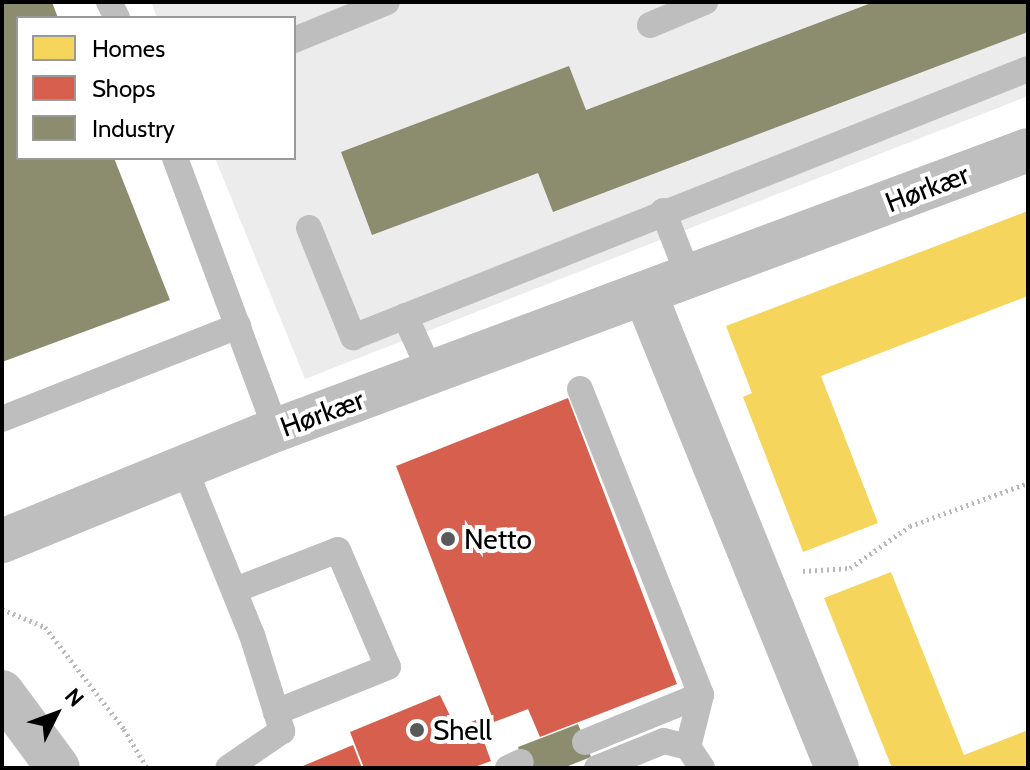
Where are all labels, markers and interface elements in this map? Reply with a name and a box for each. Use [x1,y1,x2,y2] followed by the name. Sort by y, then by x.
[16,16,296,160] legend
[92,34,165,63] text: Homes
[92,74,155,103] text: Shops
[92,114,175,143] text: Industry
[881,157,973,219] street label: Hørkær
[276,382,368,444] street label: Hørkær
[464,522,532,556] place label: Netto
[439,530,457,548] marker: Netto
[16,674,96,754] north arrow
[59,683,89,712] text: N
[433,713,492,747] place label: Shell
[408,721,426,739] marker: Shell

